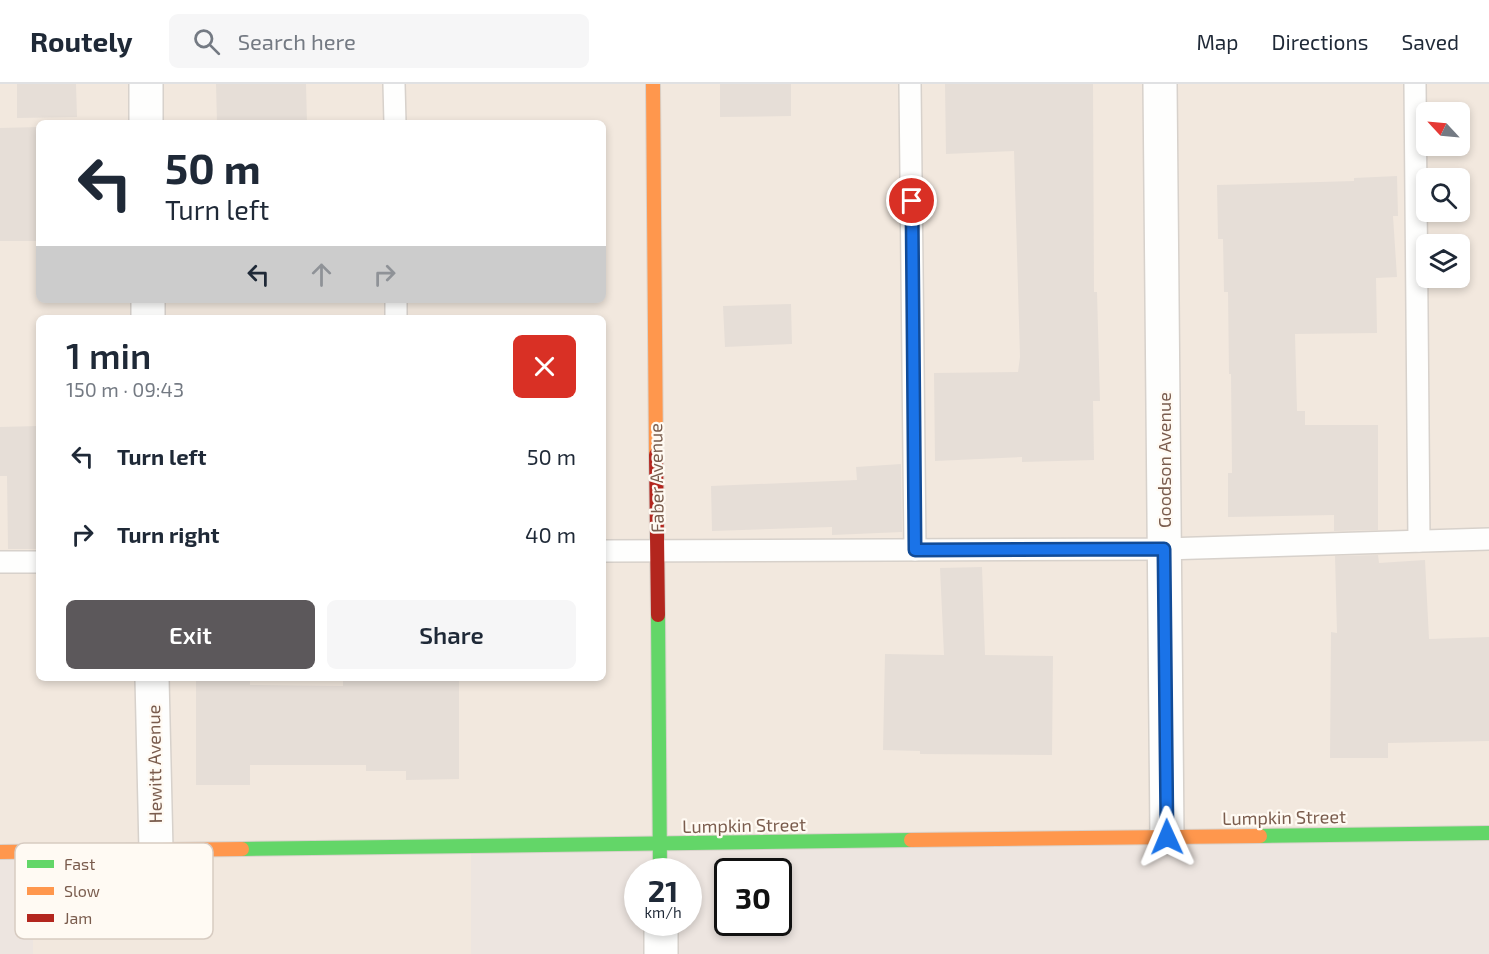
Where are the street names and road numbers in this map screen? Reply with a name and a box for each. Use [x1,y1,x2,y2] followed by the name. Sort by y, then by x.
[1153,392,1175,528] street label: Goodson Avenue
[644,423,668,533] street label: Faber Avenue
[142,705,166,823] street label: Hewitt Avenue
[1222,805,1346,829] street label: Lumpkin Street
[682,813,806,837] street label: Lumpkin Street

